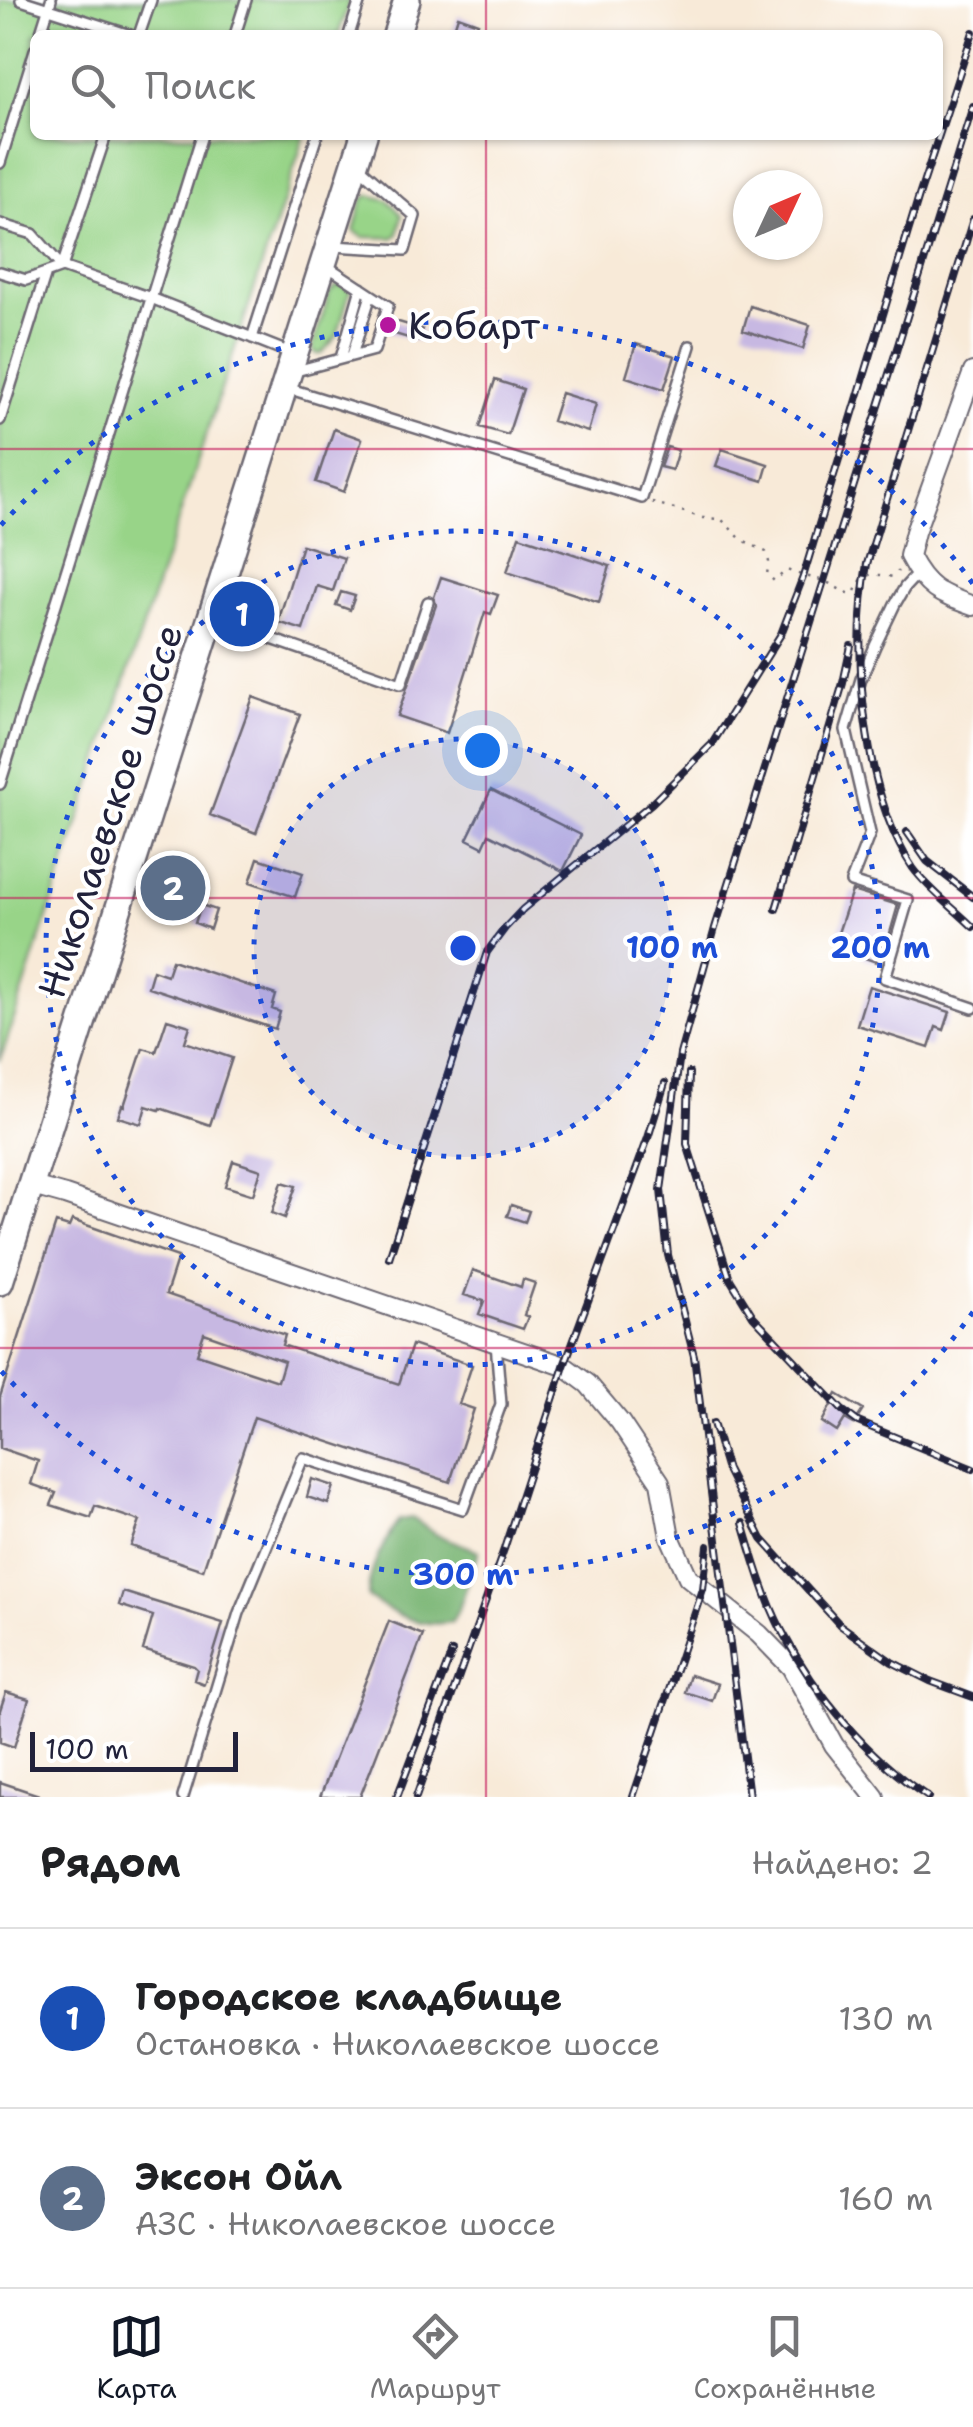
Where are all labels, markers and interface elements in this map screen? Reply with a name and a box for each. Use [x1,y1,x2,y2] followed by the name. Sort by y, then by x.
[30,30,943,140] search box
[65,58,120,113] icon: search
[145,60,256,111] text: Поиск
[733,170,823,260] north arrow
[408,300,540,351] place label: Кобарт
[377,314,399,336] marker: Кобарт
[210,576,274,652] pin: 1
[25,617,195,1005] street label: Николаевское шоссе
[457,725,508,776] your location
[140,850,206,926] pin: 2
[626,927,718,968] text: 100 m
[830,927,930,968] text: 200 m
[445,930,481,966] centre of rings
[413,1554,513,1595] text: 300 m
[30,1727,238,1772] scale bar
[45,1730,129,1768] text: 100 m
[40,1834,181,1890] text: Рядом
[752,1841,933,1884] text: Найдено: 2
[135,1971,562,2022] text: Городское кладбище
[65,1997,80,2040] text: 1
[838,1997,933,2040] text: 130 m
[135,2022,660,2065] text: Остановка · Николаевское шоссе
[135,2151,342,2202] text: Эксон Ойл
[61,2177,84,2220] text: 2
[838,2177,933,2220] text: 160 m
[135,2202,556,2245] text: АЗС · Николаевское шоссе
[97,2309,177,2407] tab: Карта
[370,2309,500,2407] tab: Маршрут
[694,2309,876,2407] tab: Сохранённые

